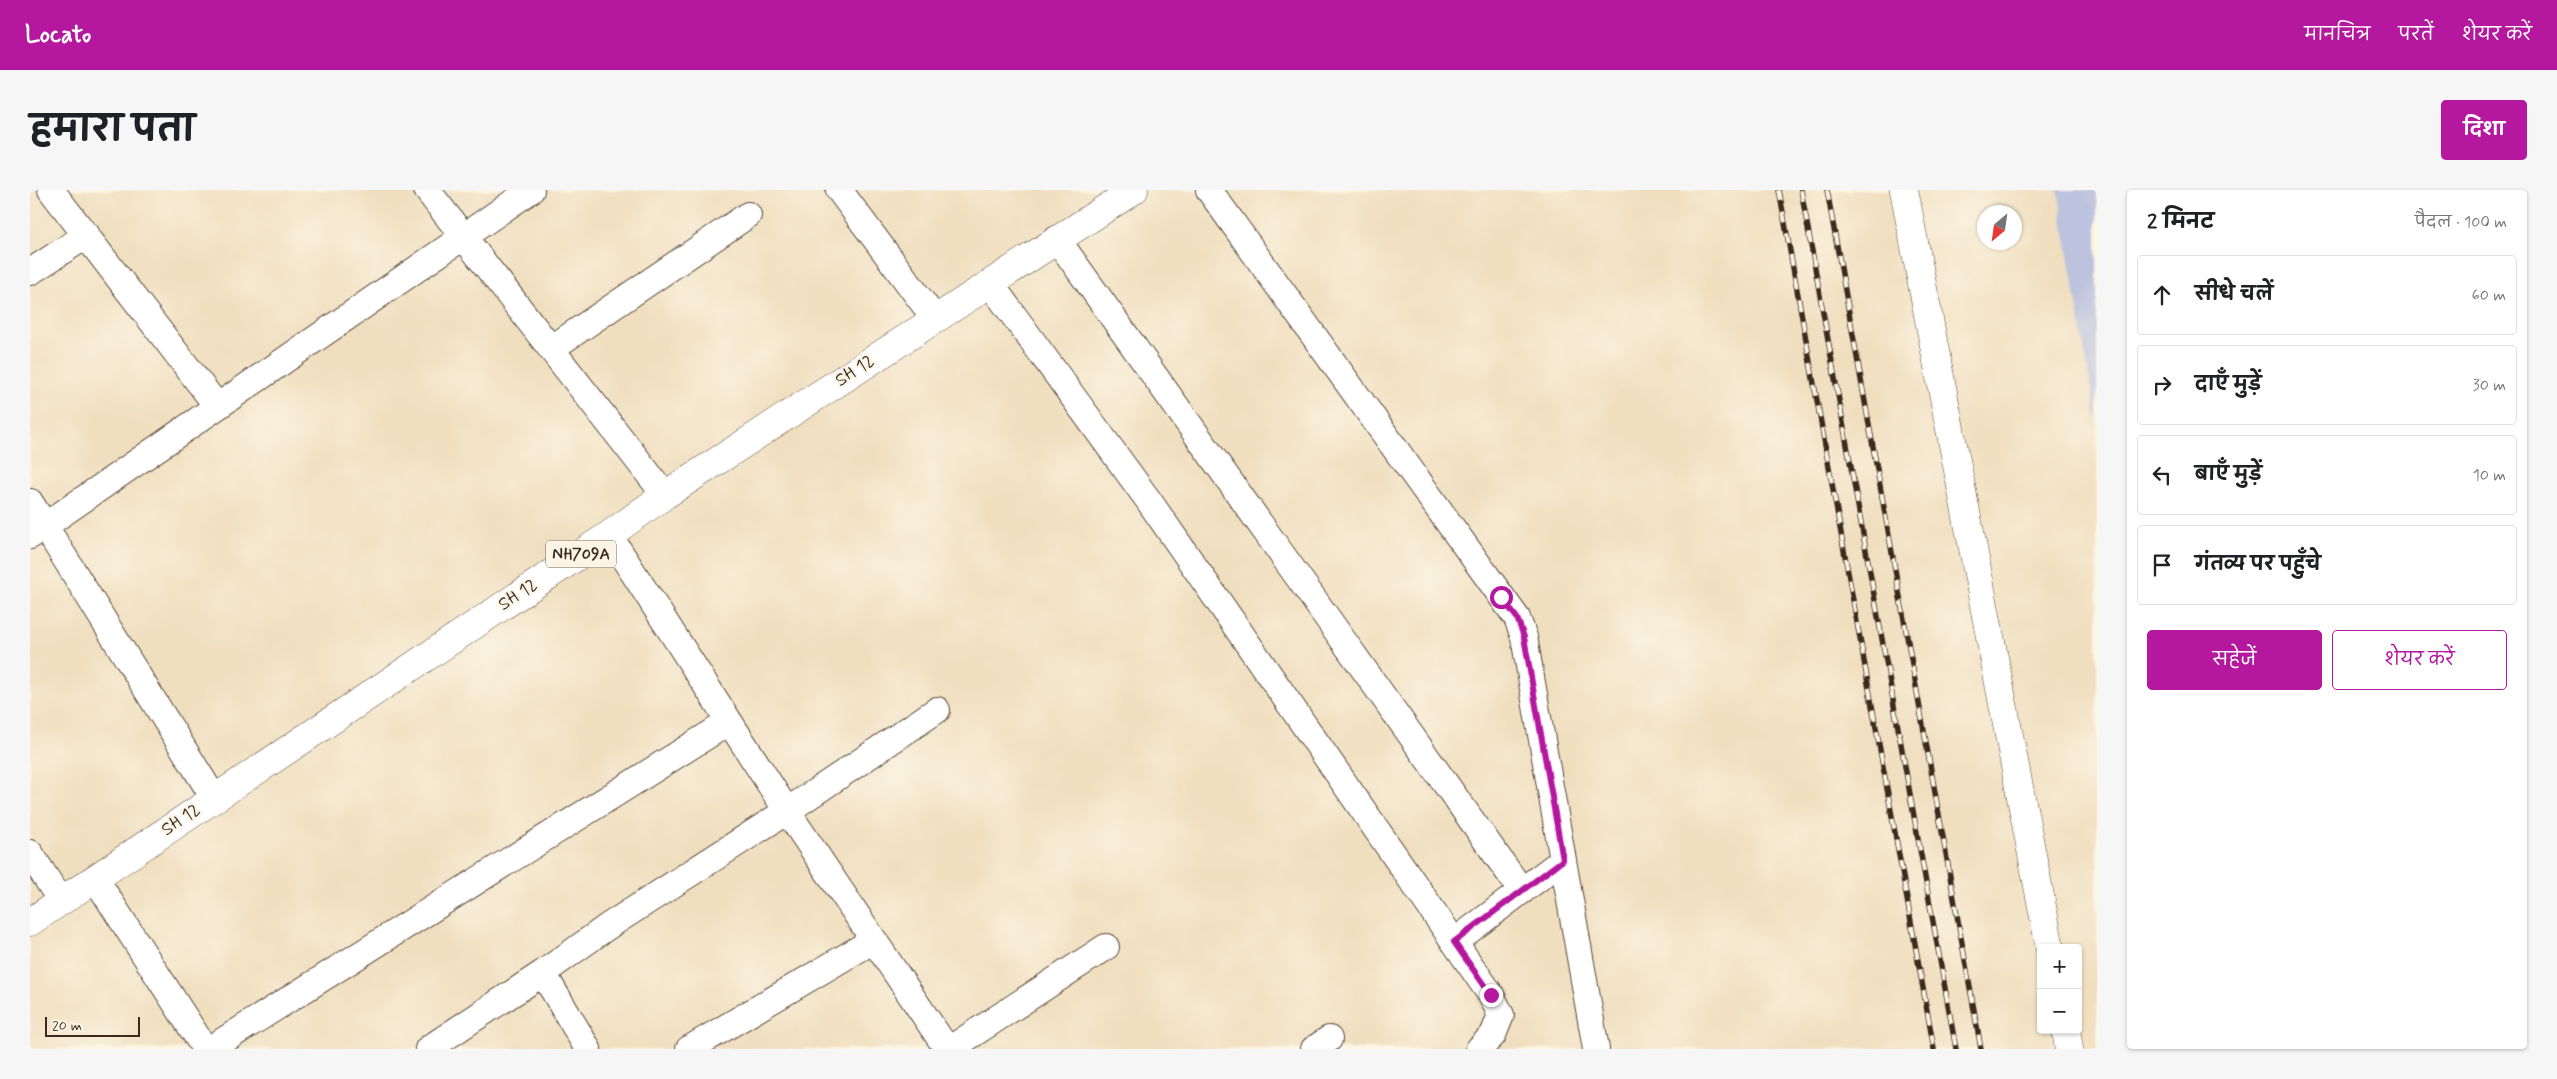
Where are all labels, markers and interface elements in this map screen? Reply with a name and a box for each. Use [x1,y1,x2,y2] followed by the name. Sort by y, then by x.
[25,20,91,51] text: Locato
[2304,23,2370,47] text: मानचित्र
[2398,23,2434,47] text: परतें
[2462,23,2532,47] text: शेयर करें
[2441,100,2527,160] button: दिशा
[30,107,195,153] text: हमारा पता
[1977,205,2022,250] north arrow
[2147,208,2214,236] text: 2 मिनट
[2415,212,2507,233] text: पैदल · 100 m
[2148,281,2176,309] icon: ahead
[2195,282,2273,307] text: सीधे चलें
[2472,285,2506,306] text: 60 m
[831,349,879,393] street label: SH 12
[2148,371,2176,399] icon: right
[2195,372,2261,397] text: दाएँ मुड़ें
[2473,375,2506,396] text: 30 m
[2148,461,2176,489] icon: left
[2195,462,2262,487] text: बाएँ मुड़ें
[2473,465,2506,486] text: 10 m
[546,540,616,568] road number: NH709A
[2148,551,2176,579] icon: arrive
[2195,552,2321,577] text: गंतव्य पर पहुँचे
[494,573,542,617] street label: SH 12
[1490,586,1513,609] route start
[2147,630,2322,690] button: सहेजें
[2332,630,2507,690] button: शेयर करें
[157,798,205,842] street label: SH 12
[2037,944,2082,1034] map controls
[2037,944,2082,989] button: +
[1480,984,1503,1007] route end
[2037,989,2082,1034] button: −
[45,1014,140,1037] scale bar
[52,1017,82,1035] text: 20 m

